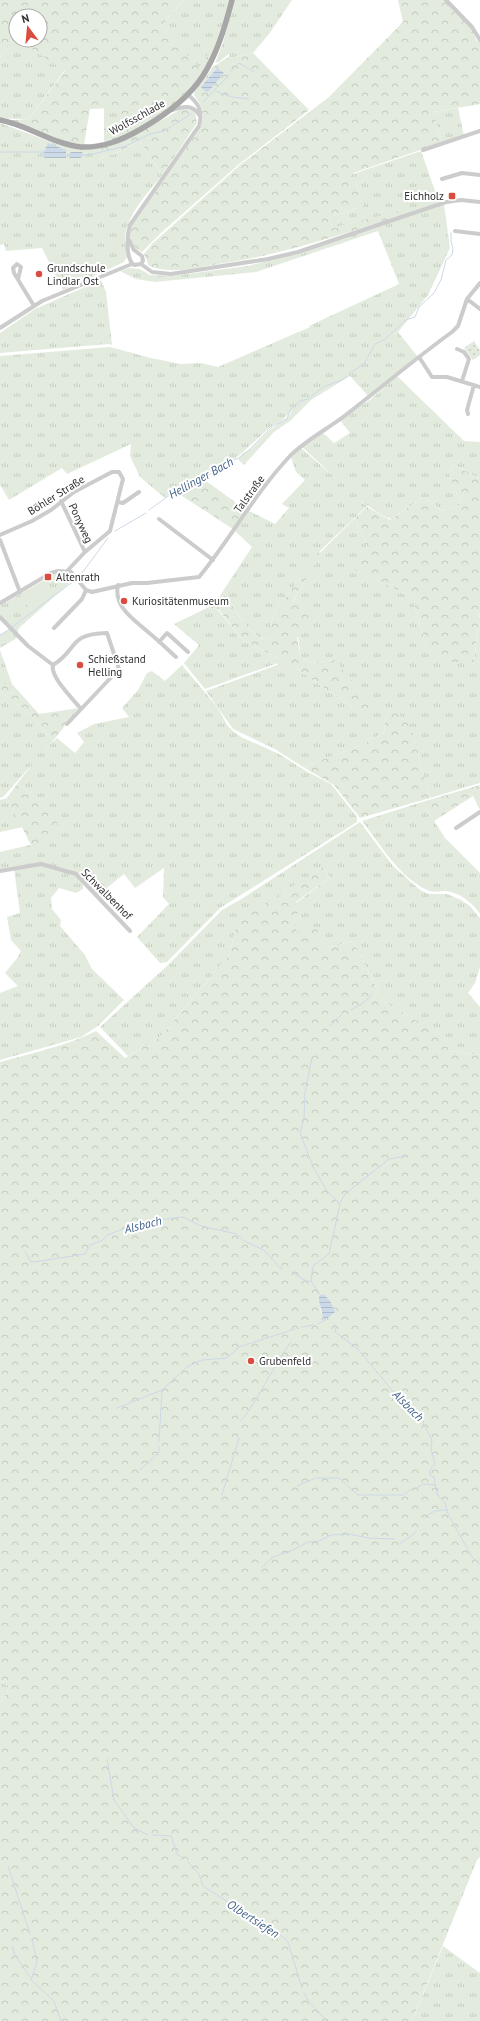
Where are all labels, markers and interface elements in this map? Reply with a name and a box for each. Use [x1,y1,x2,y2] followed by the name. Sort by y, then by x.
[8,8,48,48] north arrow
[20,11,31,26] text: N
[107,96,168,138] street label: Wolfsschlade
[404,189,444,203] place label: Eichholz
[447,191,457,201] marker: Eichholz
[47,261,106,288] place label: Grundschule Lindlar Ost
[34,269,44,279] marker: Grundschule Lindlar Ost
[166,454,236,502] water label: Hellinger Bach
[25,472,87,518] street label: Böhler Straße
[231,472,268,516] street label: Talstraße
[66,501,96,545] street label: Ponyweg
[56,570,100,584] place label: Altenrath
[43,572,53,582] marker: Altenrath
[132,594,229,608] place label: Kuriositätenmuseum
[119,596,129,606] marker: Kuriositätenmuseum
[88,652,146,679] place label: Schießstand Helling
[75,660,85,670] marker: Schießstand Helling
[79,866,136,923] street label: Schwalbenhof
[122,1213,163,1237] water label: Alsbach
[259,1354,311,1368] place label: Grubenfeld
[246,1356,256,1366] marker: Grubenfeld
[389,1386,427,1424] water label: Alsbach
[224,1896,282,1941] water label: Olbertsiefen

